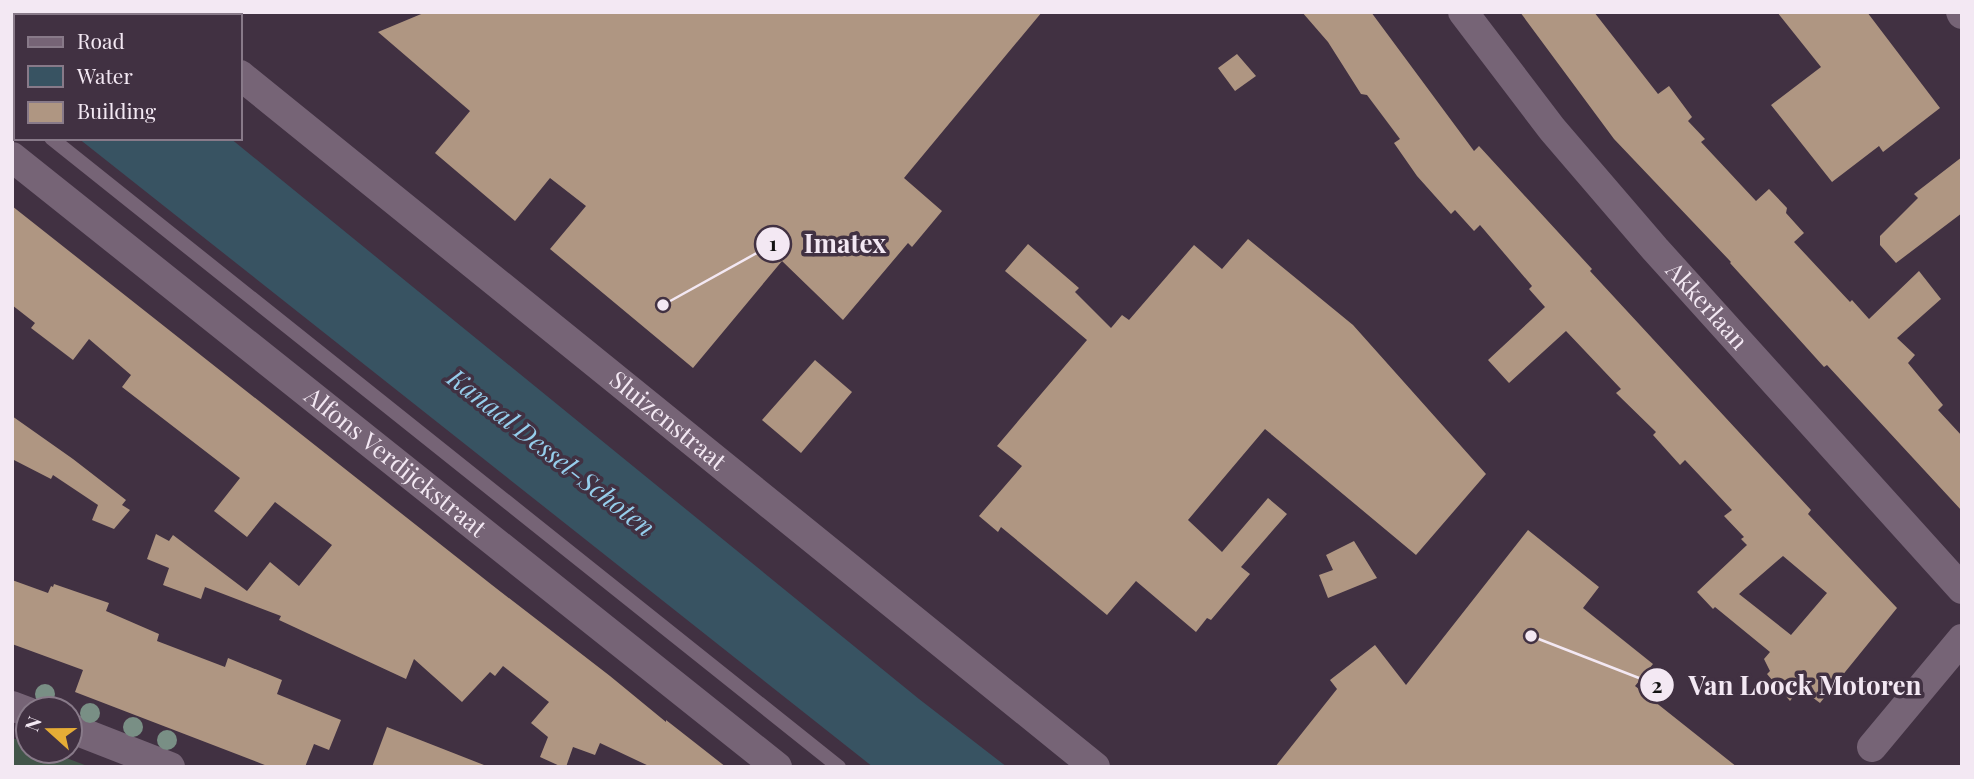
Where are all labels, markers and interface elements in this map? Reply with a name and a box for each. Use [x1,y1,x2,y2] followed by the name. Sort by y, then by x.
[14,14,242,140] legend
[77,26,125,54] text: Road
[76,61,133,89] text: Water
[77,96,156,124] text: Building
[755,221,901,268] callout: Imatex
[804,225,886,260] text: Imatex
[769,228,777,256] text: 1
[1659,253,1756,355] street label: Akkerlaan
[440,359,663,544] water label: Kanaal Dessel-Schoten
[604,363,734,477] street label: Sluizenstraat
[298,378,494,543] street label: Alfons Verdijckstraat
[1639,662,1935,709] callout: Van Loock Motoren
[1687,667,1922,702] text: Van Loock Motoren
[1652,670,1663,698] text: 2
[14,695,84,765] north arrow
[18,712,47,735] text: N

